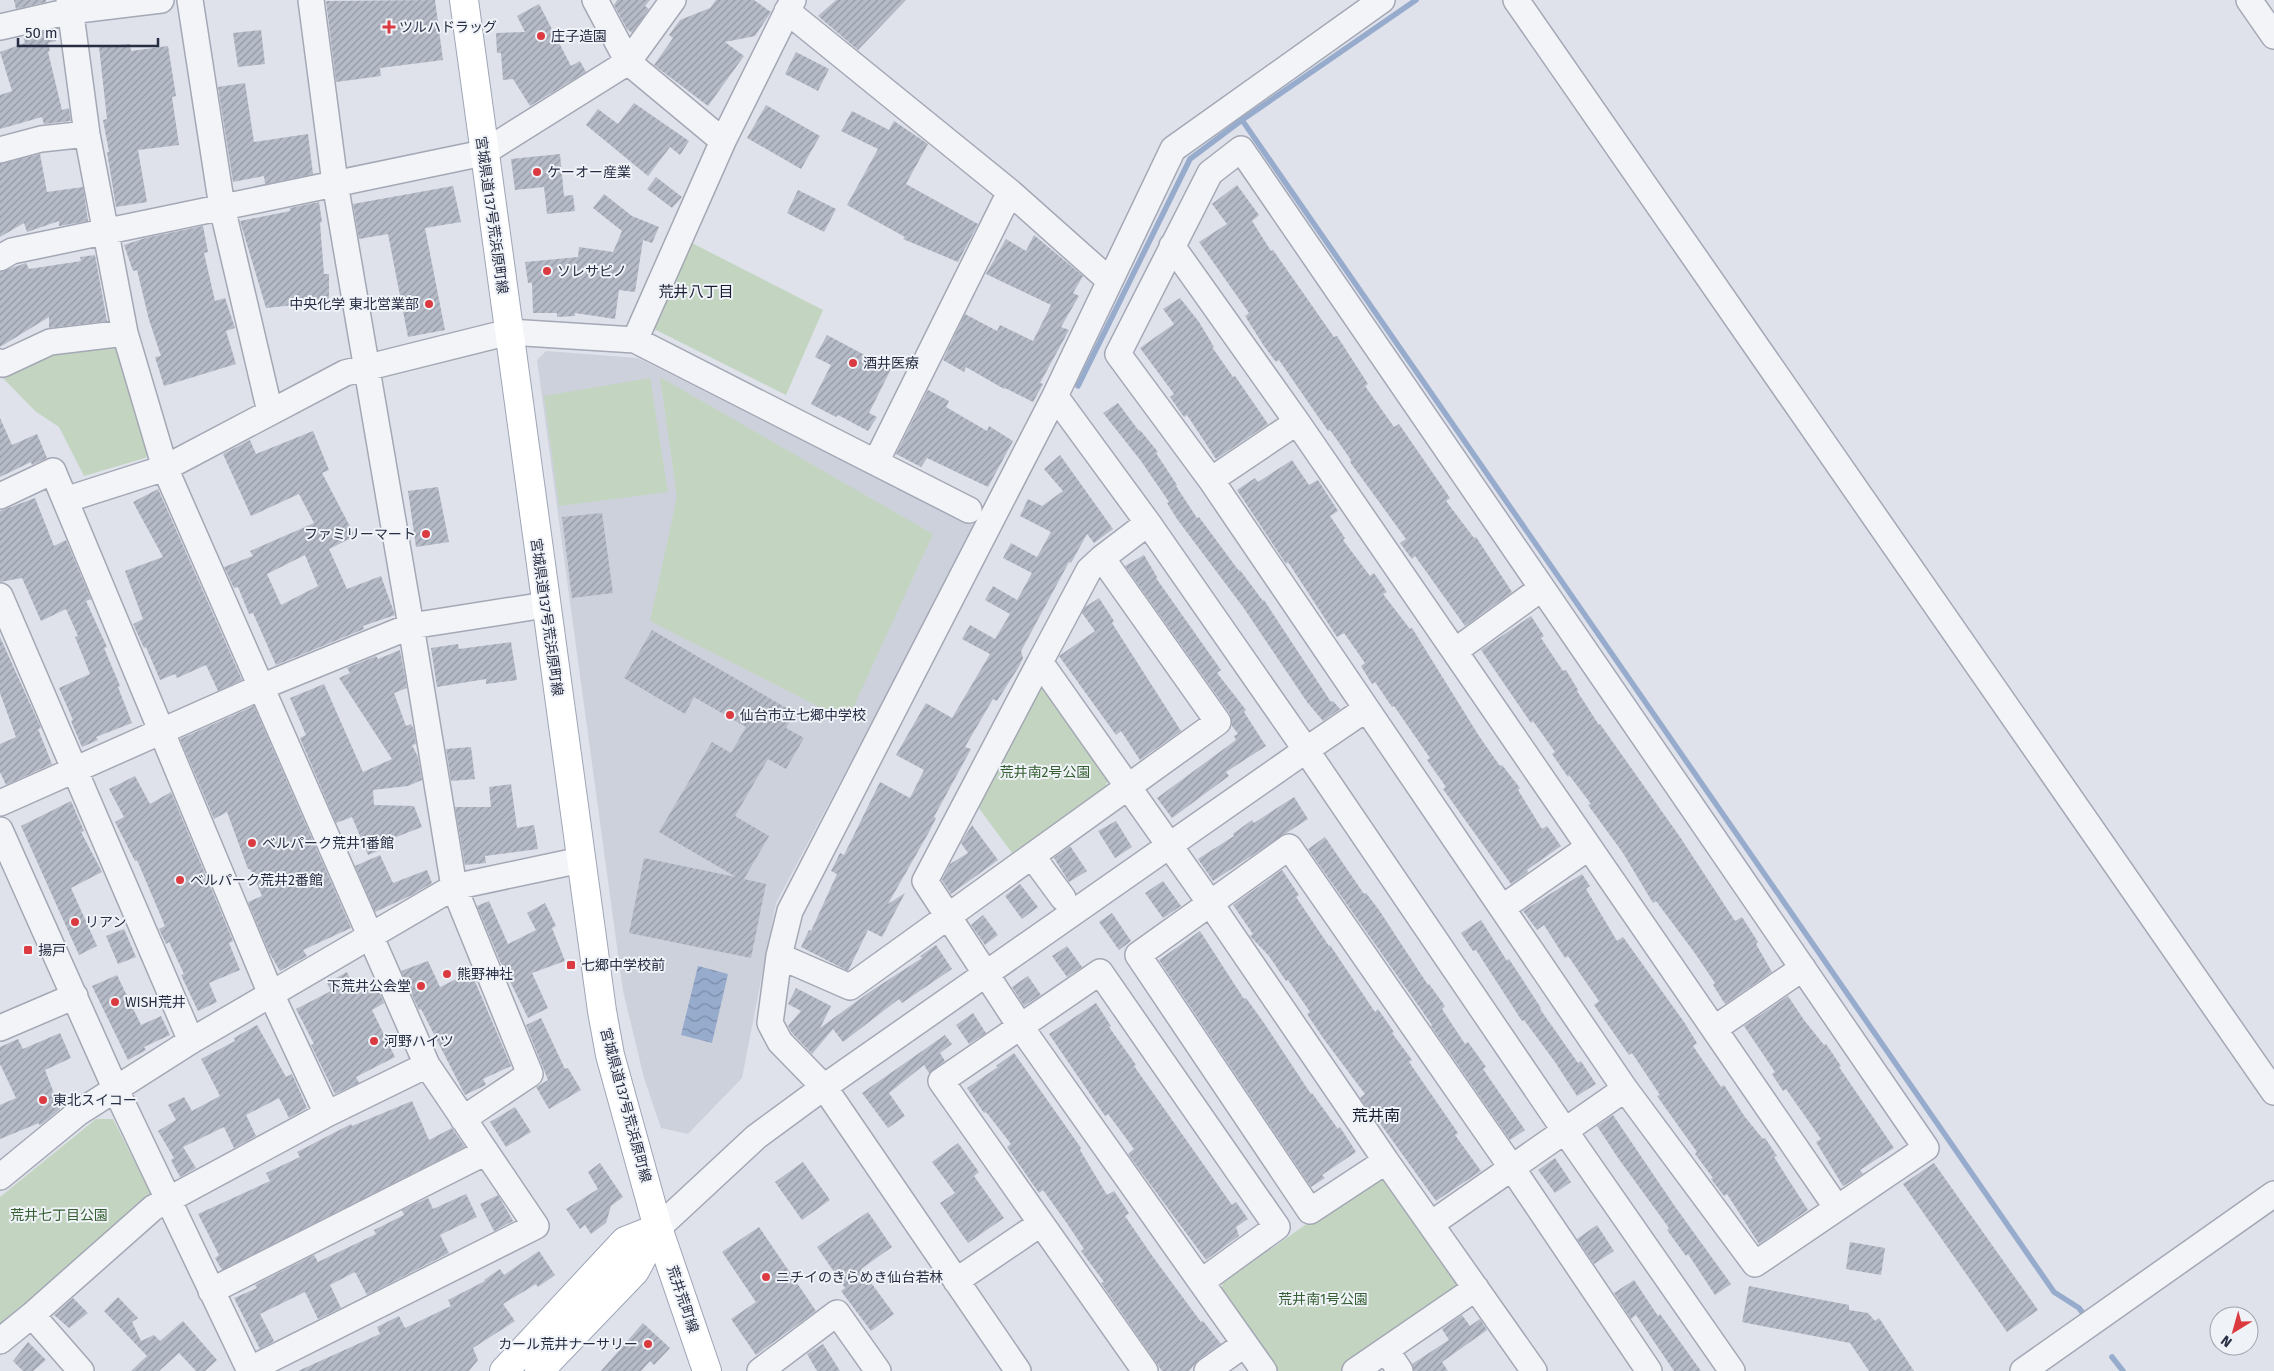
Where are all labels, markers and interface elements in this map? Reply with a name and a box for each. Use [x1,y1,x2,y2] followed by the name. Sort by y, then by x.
[18,15,158,47] scale bar
[399,19,497,36] place label: ツルハドラッグ
[383,21,395,33] marker: ツルハドラッグ
[25,24,58,42] text: 50 m
[551,28,607,45] place label: 庄子造園
[535,30,547,42] marker: 庄子造園
[472,135,511,295] street label: 宮城県道137号荒浜原町線
[547,164,631,181] place label: ケーオー産業
[531,166,543,178] marker: ケーオー産業
[557,263,627,280] place label: ソレサピノ
[541,265,553,277] marker: ソレサピノ
[658,283,734,301] district label: 荒井八丁目
[289,296,419,313] place label: 中央化学 東北営業部
[423,298,435,310] marker: 中央化学 東北営業部
[863,355,919,372] place label: 酒井医療
[847,357,859,369] marker: 酒井医療
[304,526,416,543] place label: ファミリーマート
[420,528,432,540] marker: ファミリーマート
[527,537,566,697] street label: 宮城県道137号荒浜原町線
[740,707,866,724] place label: 仙台市立七郷中学校
[724,709,736,721] marker: 仙台市立七郷中学校
[1000,764,1090,781] park label: 荒井南2号公園
[262,835,394,852] place label: ベルパーク荒井1番館
[246,837,258,849] marker: ベルパーク荒井1番館
[190,872,323,889] place label: ベルパーク荒井2番館
[174,874,186,886] marker: ベルパーク荒井2番館
[85,914,126,931] place label: リアン
[69,916,81,928] marker: リアン
[38,942,66,959] place label: 揚戸
[22,944,34,956] marker: 揚戸
[581,957,665,974] place label: 七郷中学校前
[565,959,577,971] marker: 七郷中学校前
[457,966,513,983] place label: 熊野神社
[441,968,453,980] marker: 熊野神社
[327,978,411,995] place label: 下荒井公会堂
[415,980,427,992] marker: 下荒井公会堂
[125,994,186,1011] place label: WISH荒井
[109,996,121,1008] marker: WISH荒井
[597,1026,654,1184] street label: 宮城県道137号荒浜原町線
[384,1033,454,1050] place label: 河野ハイツ
[368,1035,380,1047] marker: 河野ハイツ
[53,1092,137,1109] place label: 東北スイコー
[37,1094,49,1106] marker: 東北スイコー
[1352,1106,1400,1125] district label: 荒井南
[10,1207,108,1224] park label: 荒井七丁目公園
[663,1263,702,1335] street label: 荒井荒町線
[776,1269,944,1286] place label: ニチイのきらめき仙台若林
[760,1271,772,1283] marker: ニチイのきらめき仙台若林
[1278,1291,1368,1308] park label: 荒井南1号公園
[2209,1306,2259,1356] north arrow
[2218,1331,2235,1351] text: N
[498,1336,638,1353] place label: カール荒井ナーサリー
[642,1338,654,1350] marker: カール荒井ナーサリー

